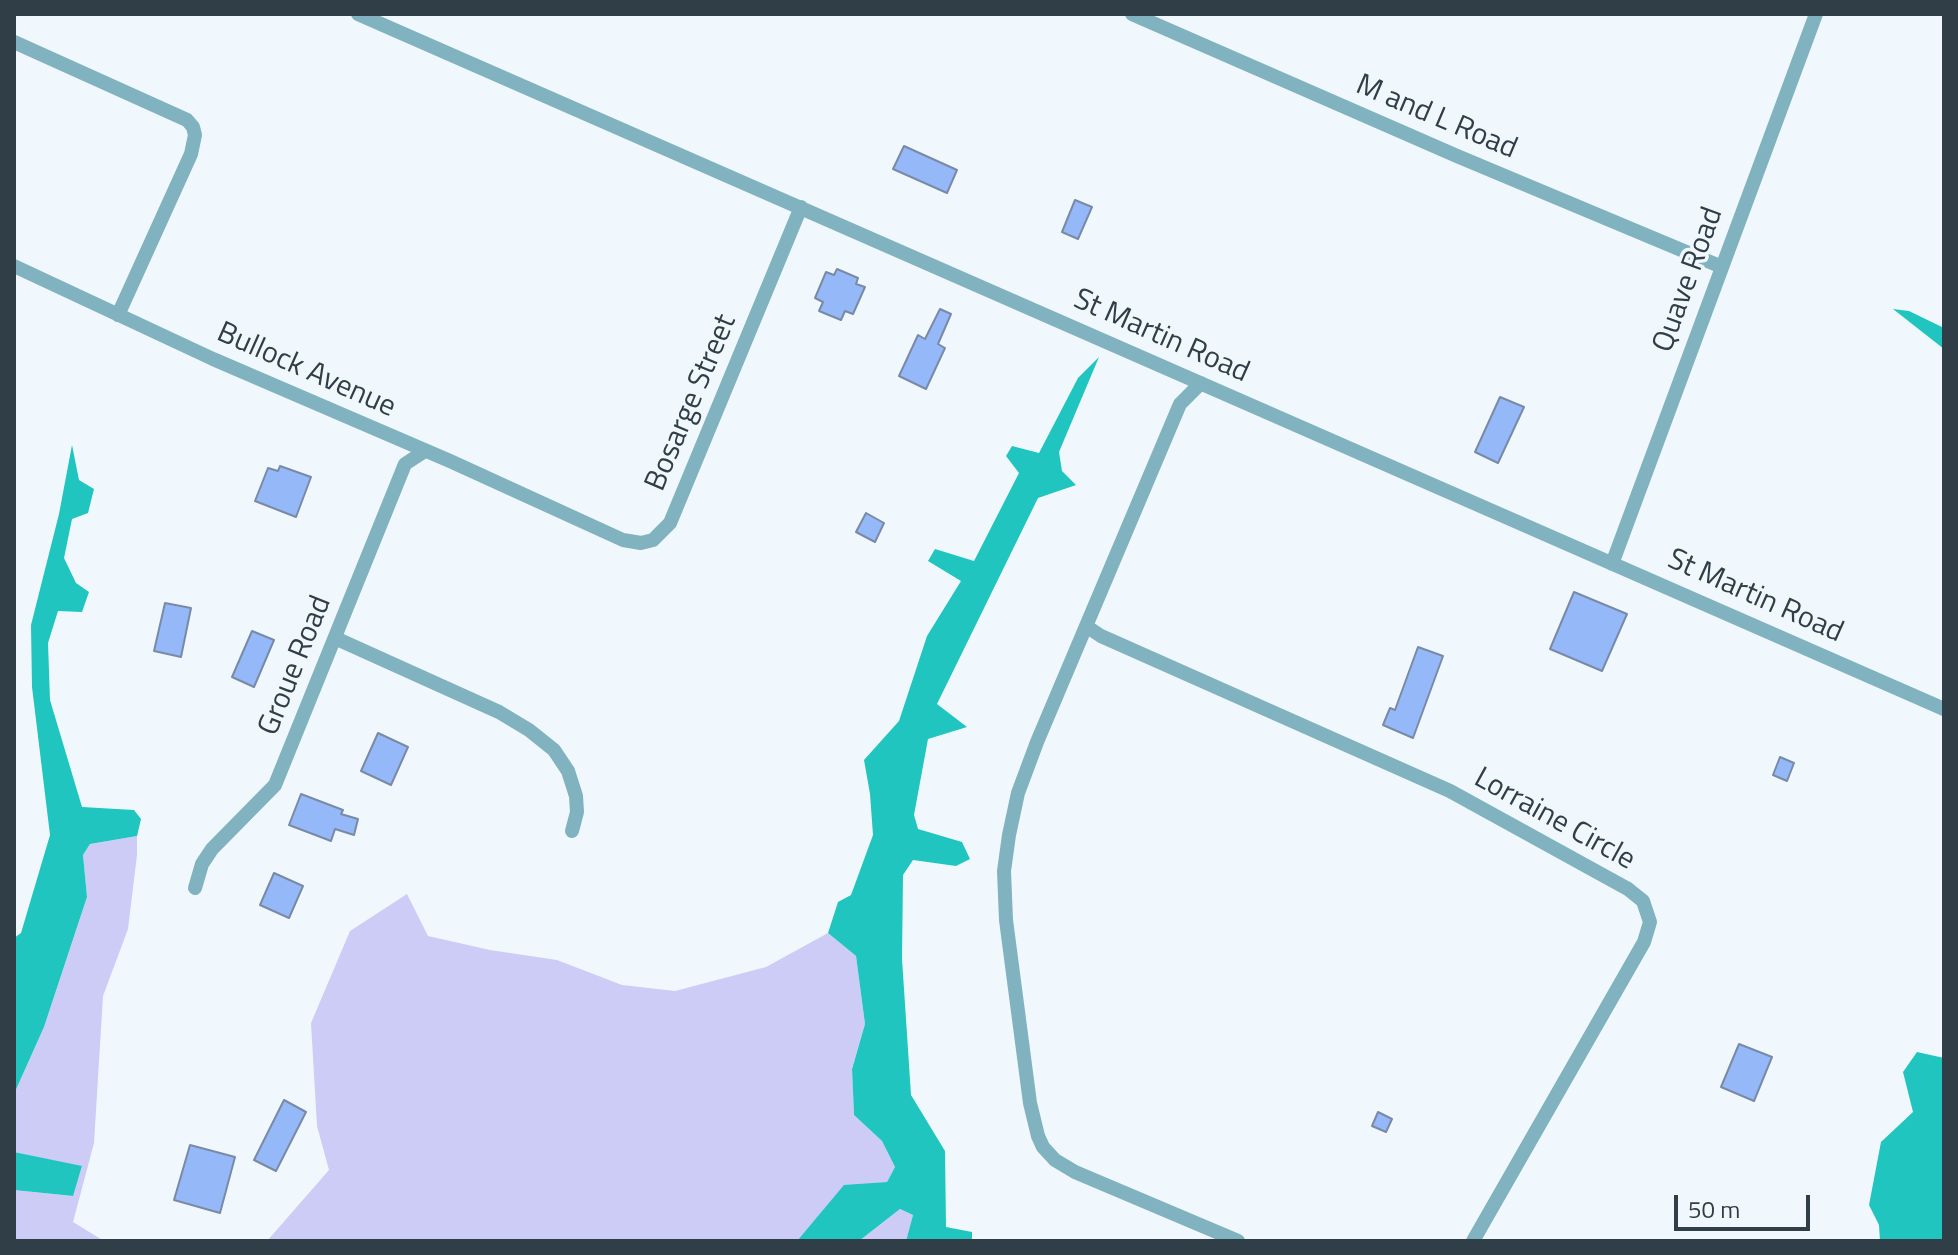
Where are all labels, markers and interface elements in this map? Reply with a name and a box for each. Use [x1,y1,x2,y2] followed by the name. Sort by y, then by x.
[1350,68,1522,168] street label: M and L Road
[1646,203,1732,357] street label: Quave Road
[1068,282,1254,392] street label: St Martin Road
[639,309,745,497] street label: Bosarge Street
[211,316,401,426] street label: Bullock Avenue
[1662,542,1848,652] street label: St Martin Road
[252,591,340,741] street label: Groue Road
[1467,761,1641,879] street label: Lorraine Circle
[1678,1179,1814,1229] scale bar
[1688,1191,1740,1227] text: 50 m

